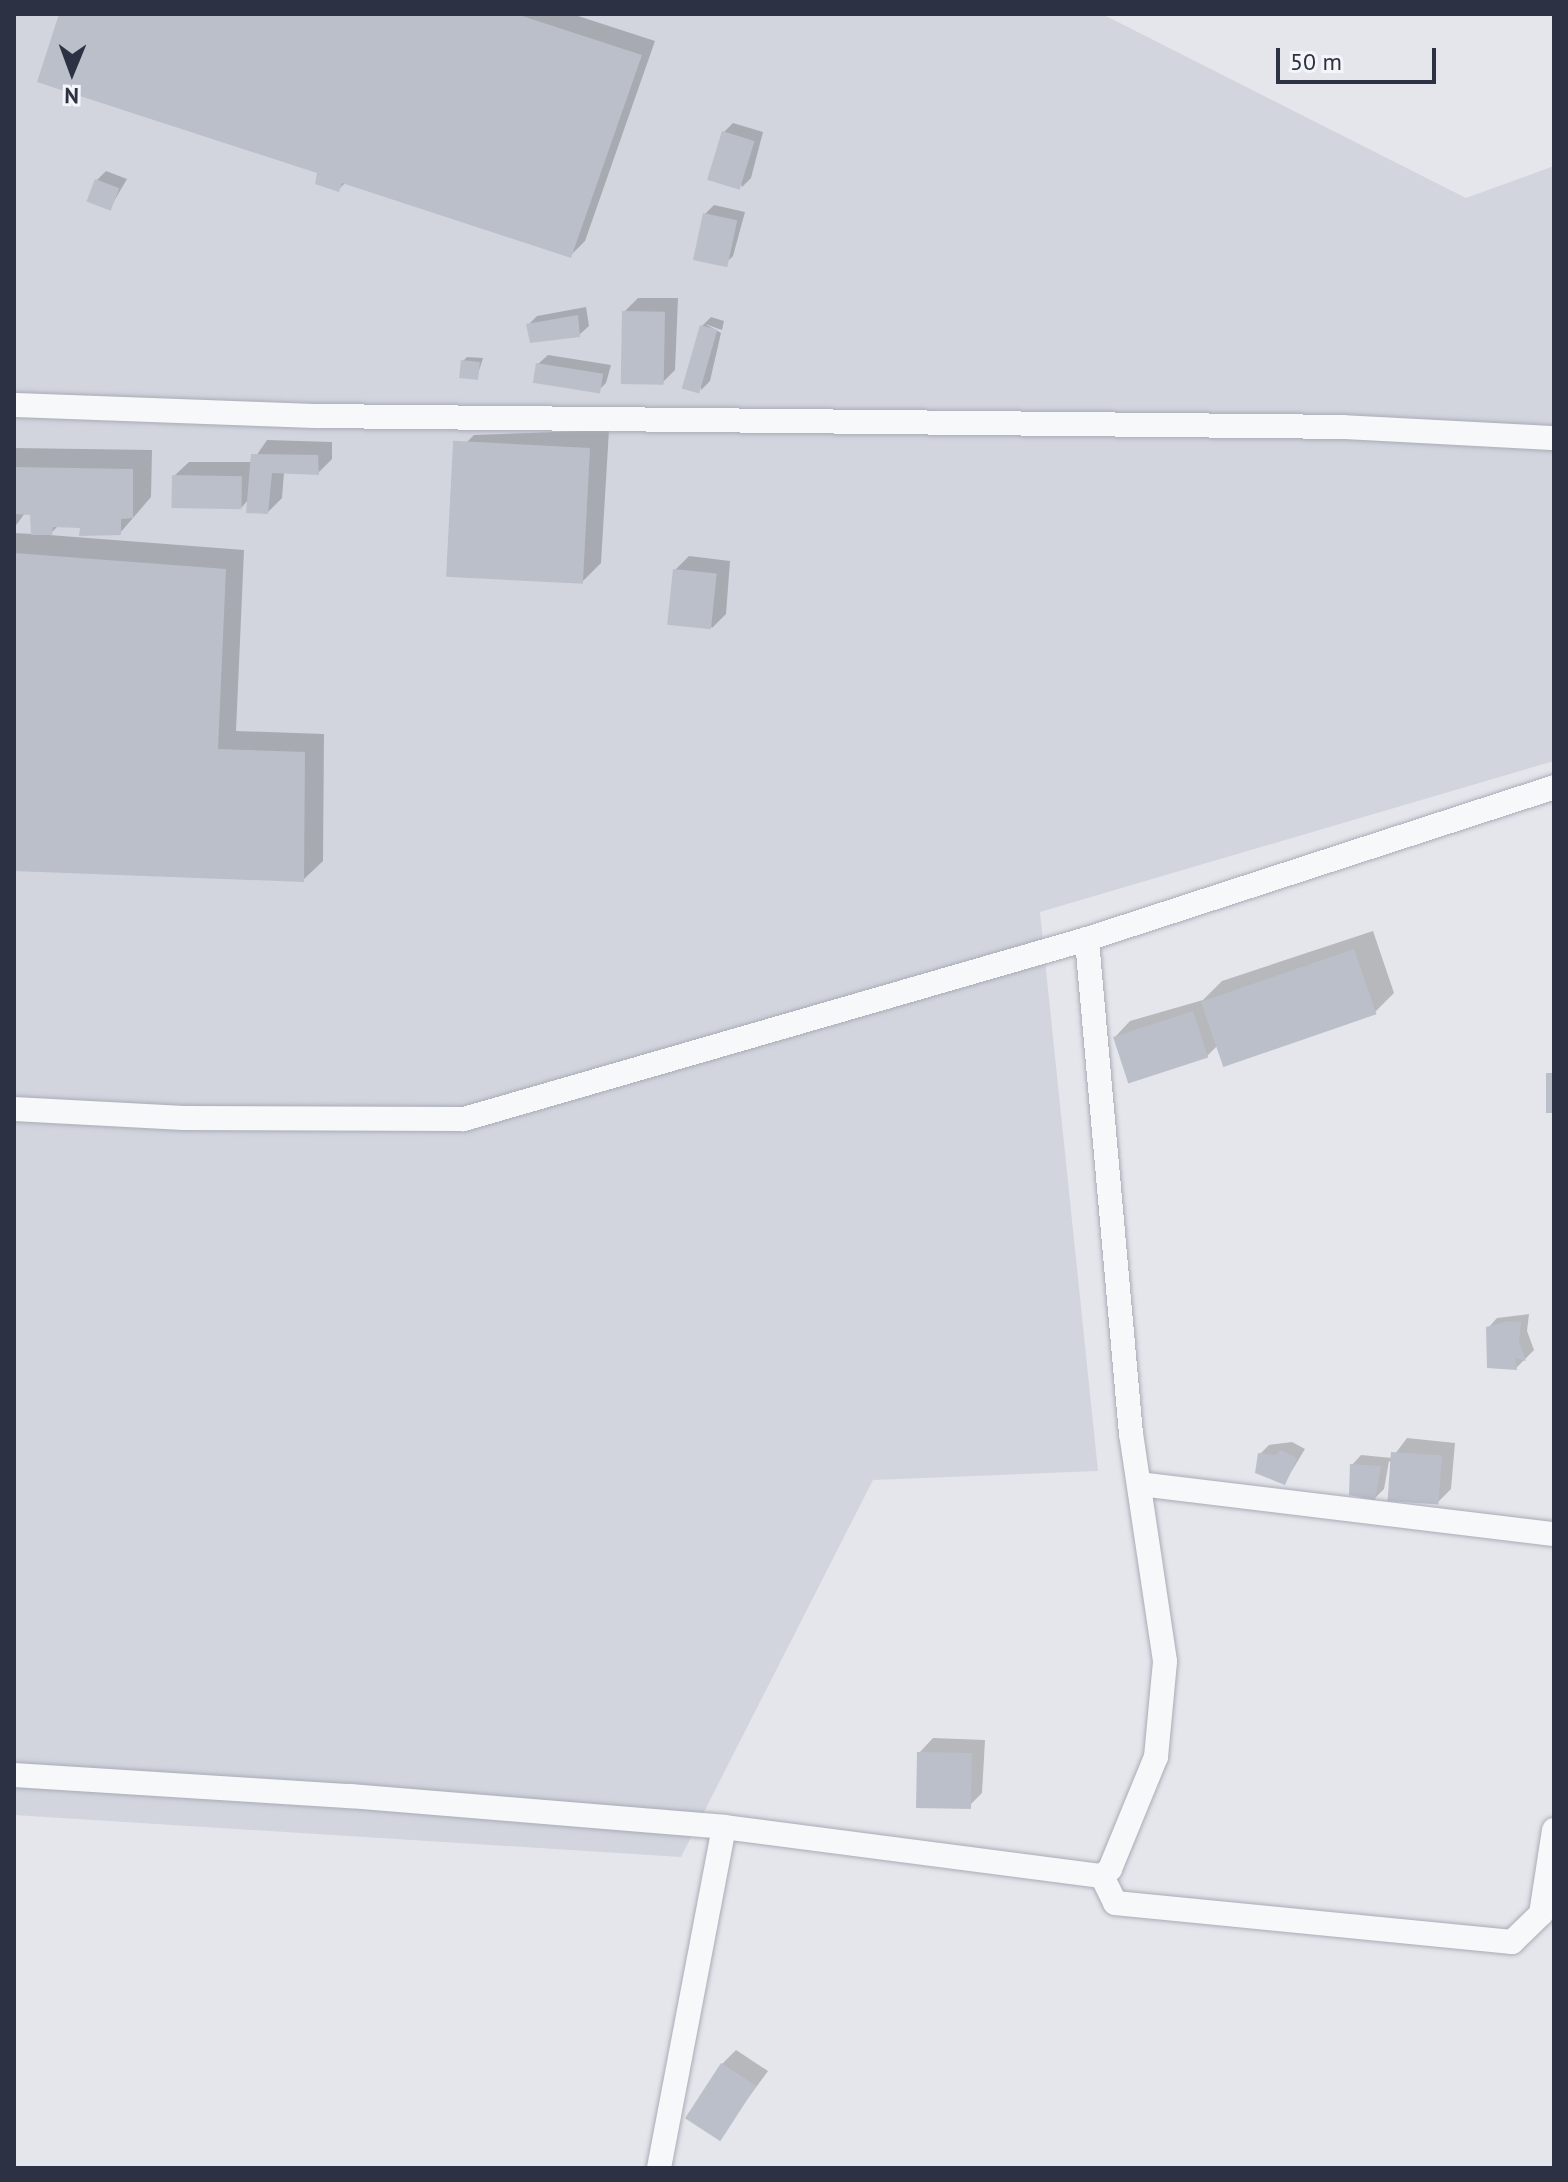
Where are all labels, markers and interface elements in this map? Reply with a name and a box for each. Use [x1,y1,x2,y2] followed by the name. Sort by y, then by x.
[32,32,112,112] north arrow
[1280,32,1440,82] scale bar
[1290,46,1342,77] text: 50 m
[64,82,79,110] text: N

